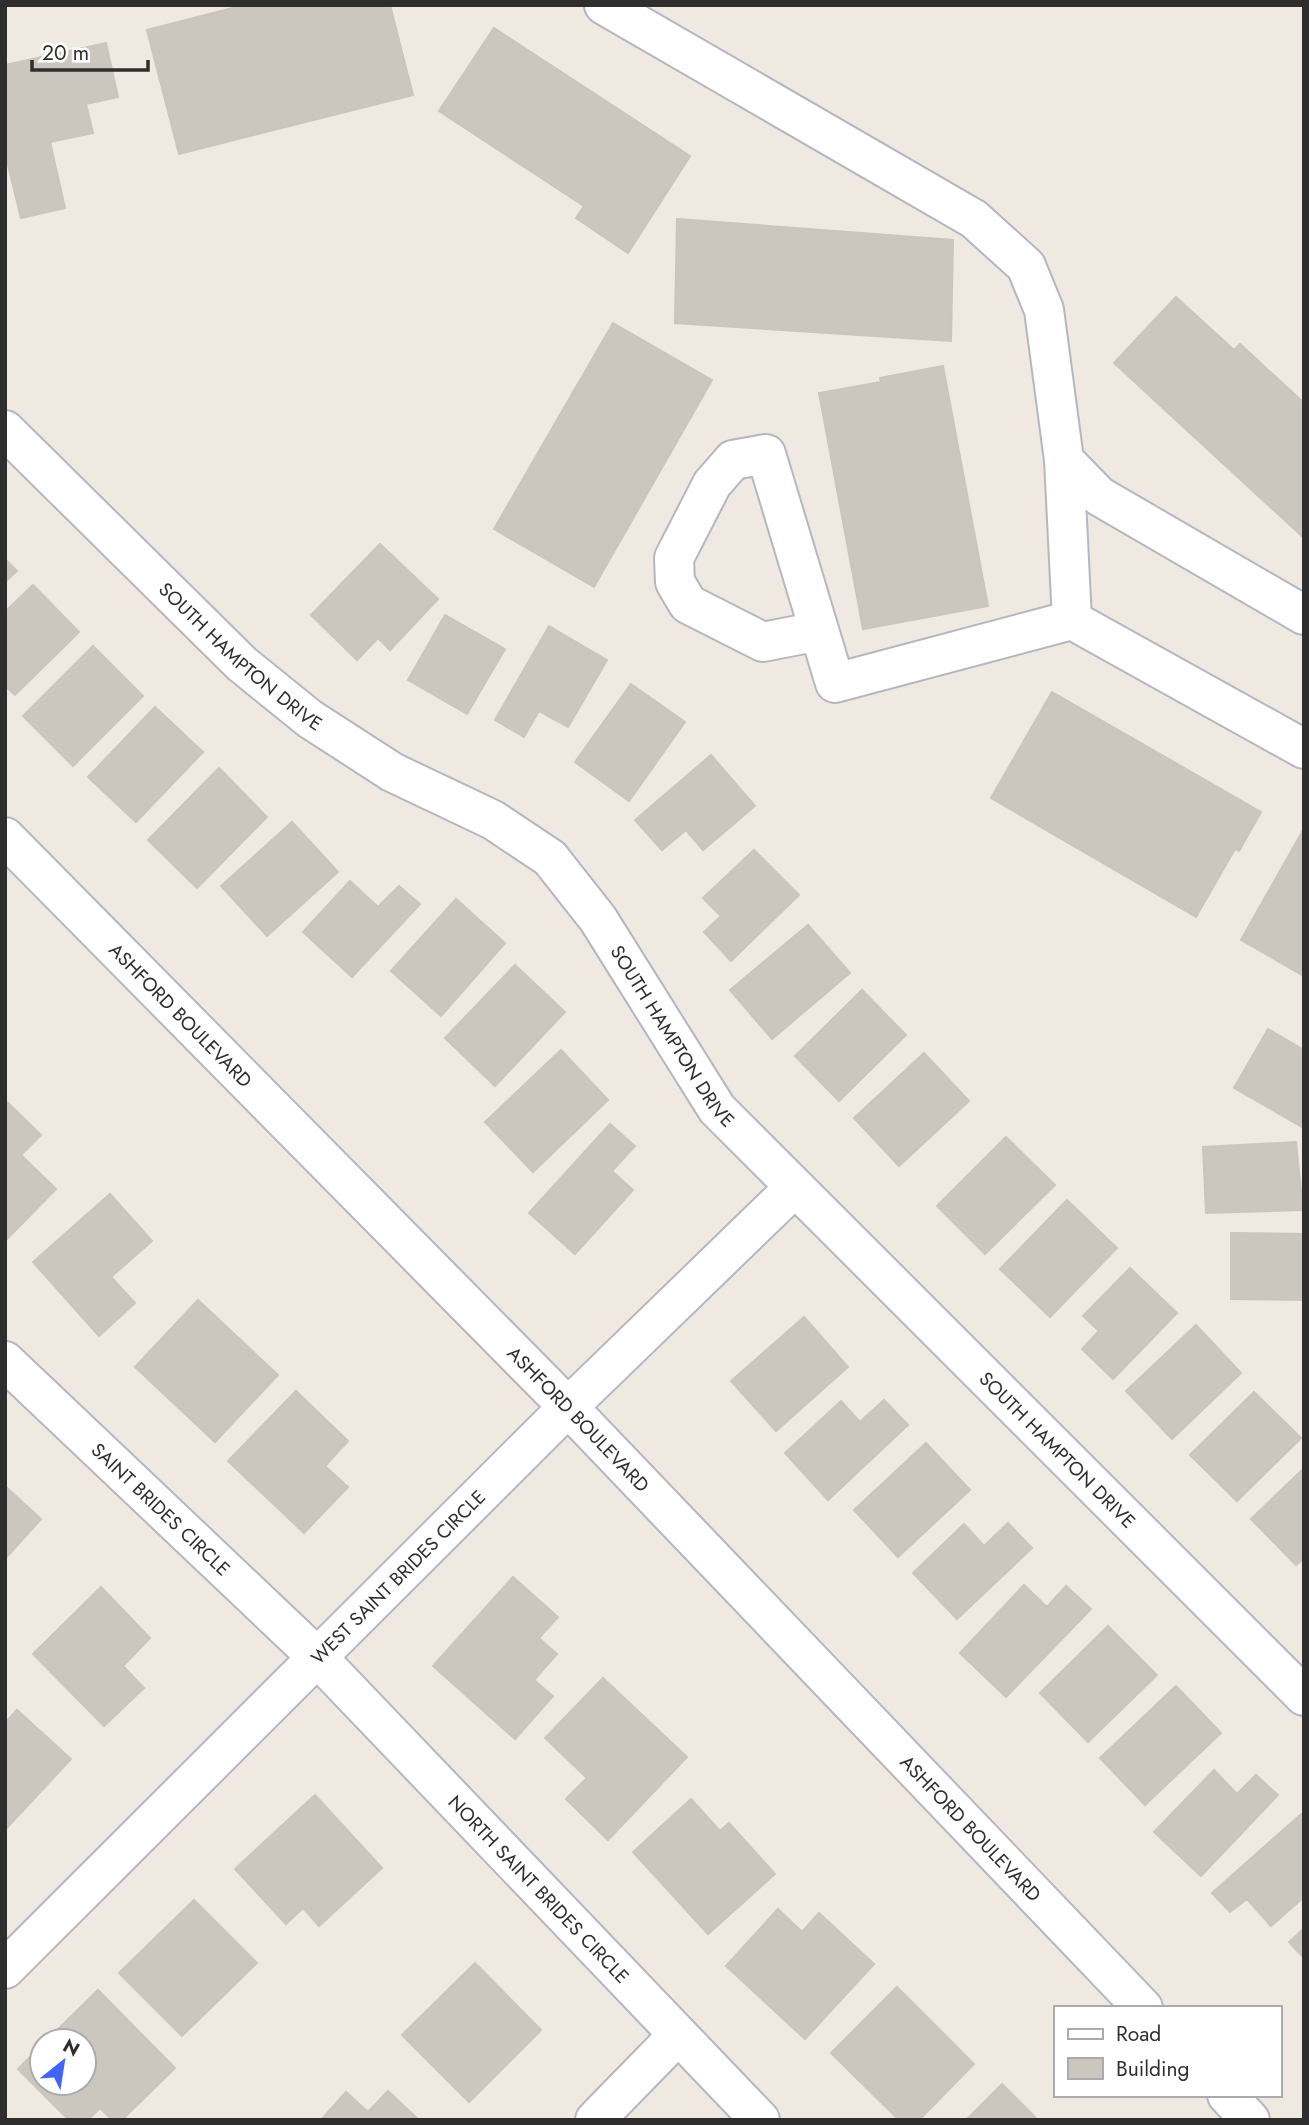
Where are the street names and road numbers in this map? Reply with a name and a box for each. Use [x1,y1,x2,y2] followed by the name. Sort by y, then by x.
[153,576,327,737] street label: SOUTH HAMPTON DRIVE
[103,937,258,1094] street label: ASHFORD BOULEVARD
[604,940,741,1133] street label: SOUTH HAMPTON DRIVE
[501,1340,655,1498] street label: ASHFORD BOULEVARD
[973,1366,1142,1534] street label: SOUTH HAMPTON DRIVE
[85,1437,236,1582] street label: SAINT BRIDES CIRCLE
[305,1484,492,1670] street label: WEST SAINT BRIDES CIRCLE
[894,1749,1047,1908] street label: ASHFORD BOULEVARD
[442,1789,635,1989] street label: NORTH SAINT BRIDES CIRCLE

